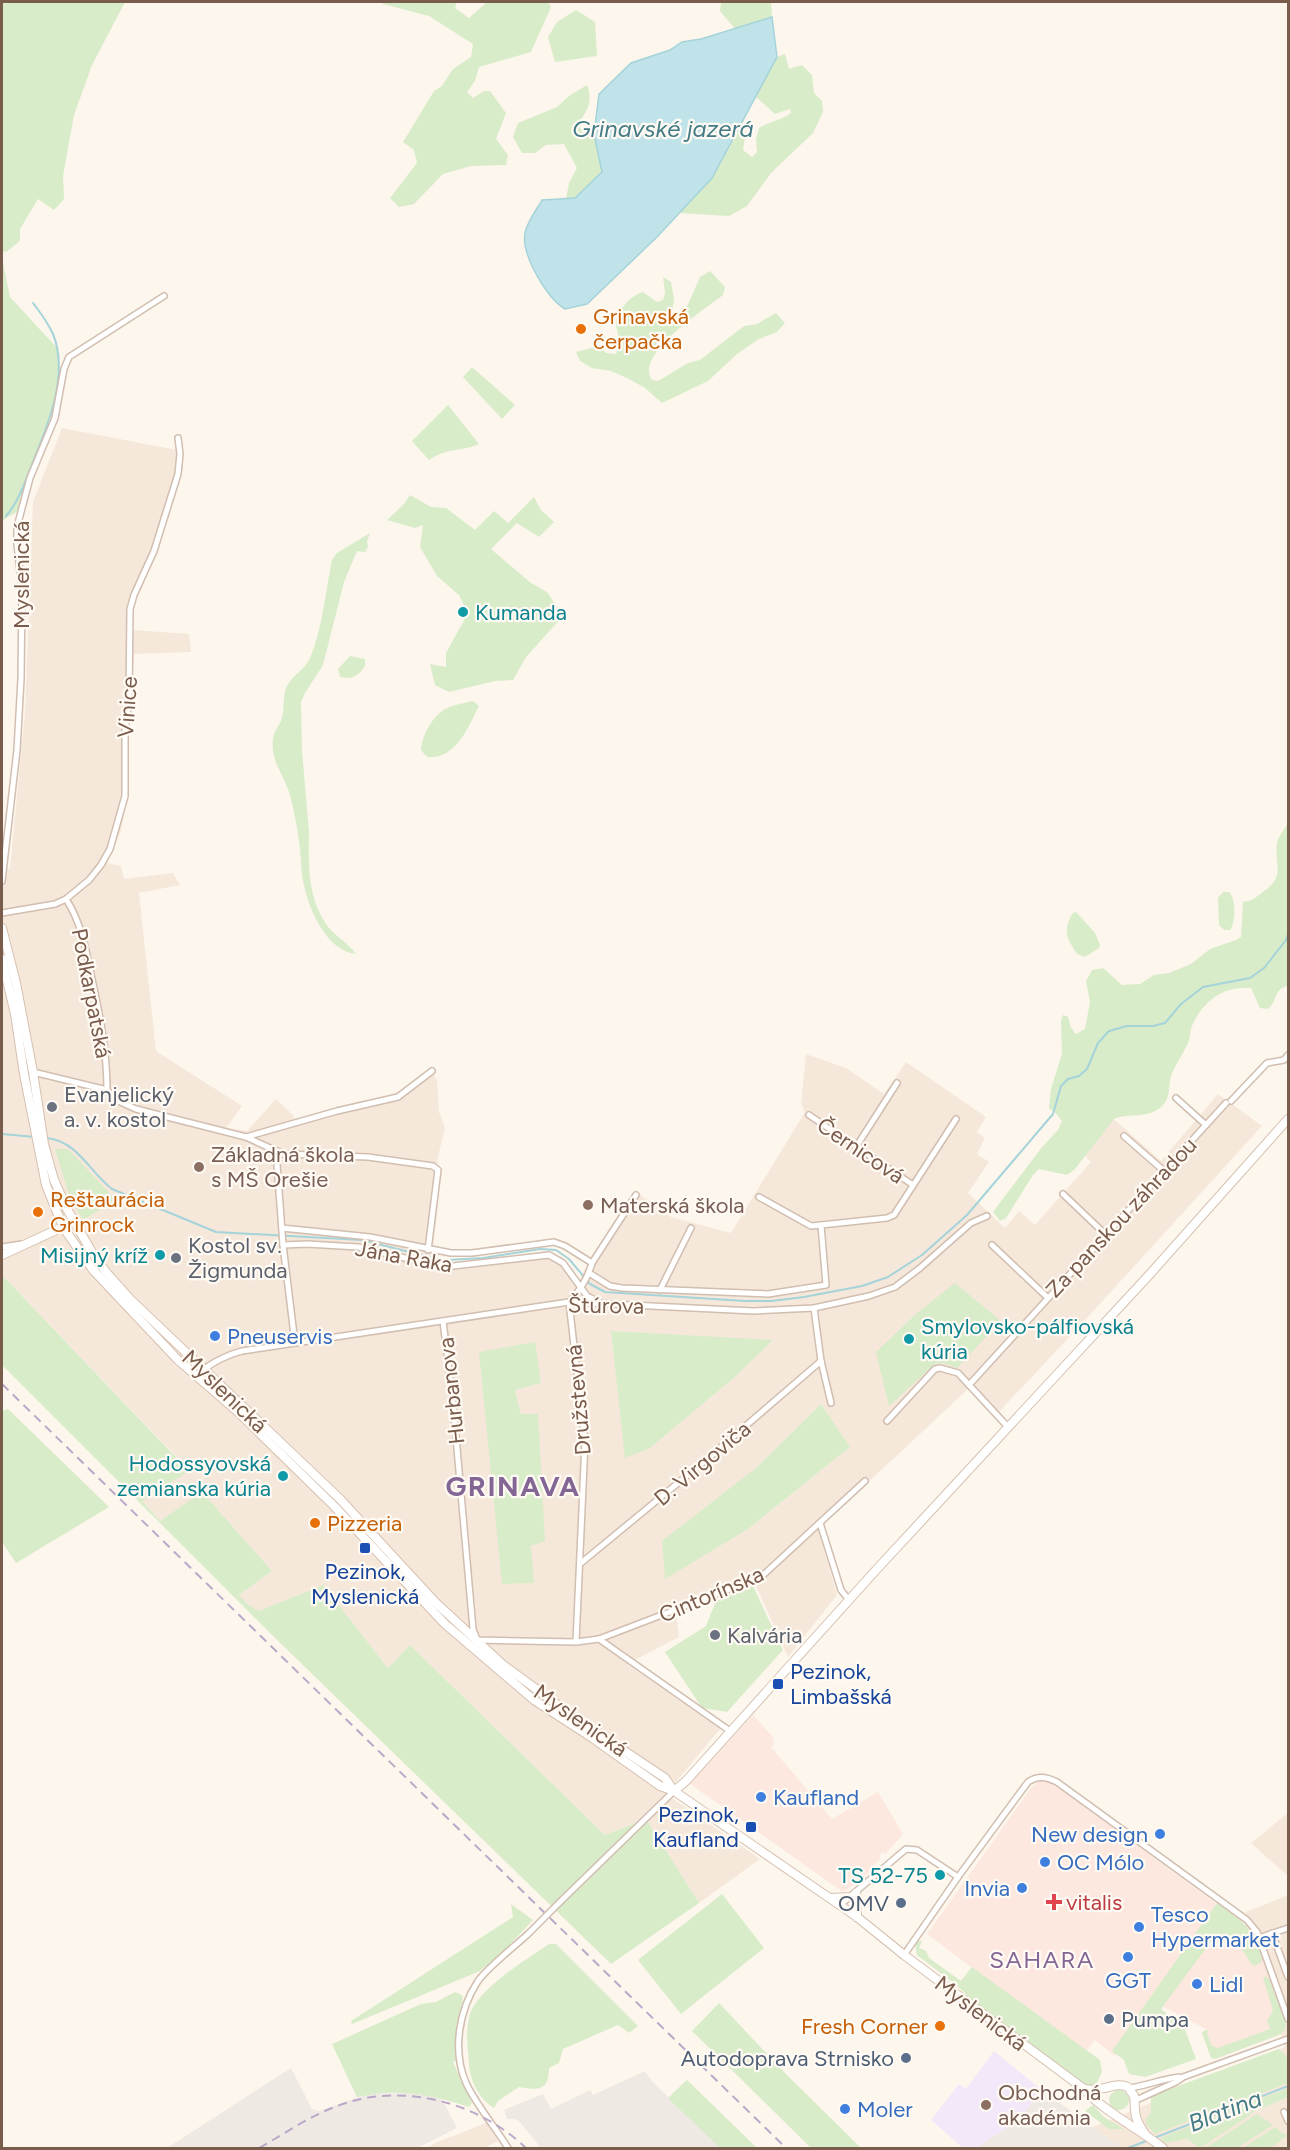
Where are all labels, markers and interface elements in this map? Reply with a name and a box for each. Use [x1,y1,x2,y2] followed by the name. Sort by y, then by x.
[572,114,754,143] water label: Grinavské jazerá
[593,303,689,355] place label: Grinavská čerpačka
[574,322,588,336] marker: Grinavská čerpačka
[8,521,35,629] street label: Myslenická
[475,599,567,626] place label: Kumanda
[456,605,470,619] marker: Kumanda
[112,675,143,739] street label: Vinice
[66,926,117,1060] street label: Podkarpatská
[64,1081,174,1133] place label: Evanjelický a. v. kostol
[45,1100,59,1114] marker: Evanjelický a. v. kostol
[812,1111,909,1189] street label: Černicová
[1040,1132,1203,1303] street label: Za panskou záhradou
[211,1141,354,1193] place label: Základná škola s MŠ Orešie
[192,1160,206,1174] marker: Základná škola s MŠ Orešie
[50,1186,165,1238] place label: Reštaurácia Grinrock
[600,1192,744,1219] place label: Materská škola
[581,1198,595,1212] marker: Materská škola
[31,1205,45,1219] marker: Reštaurácia Grinrock
[188,1232,288,1284] place label: Kostol sv. Žigmunda
[353,1235,455,1278] street label: Jána Raka
[40,1242,148,1269] place label: Misijný kríž
[153,1248,167,1262] marker: Misijný kríž
[169,1251,183,1265] marker: Kostol sv. Žigmunda
[568,1291,644,1320] street label: Štúrova
[921,1313,1134,1365] place label: Smylovsko-pálfiovská kúria
[227,1323,333,1350] place label: Pneuservis
[208,1329,222,1343] marker: Pneuservis
[902,1332,916,1346] marker: Smylovsko-pálfiovská kúria
[432,1336,471,1446] street label: Hurbanova
[176,1344,273,1439] street label: Myslenická
[560,1344,597,1456] street label: Družstevná
[648,1415,756,1512] street label: D. Virgoviča
[117,1450,271,1502] place label: Hodossyovská zemianska kúria
[276,1469,290,1483] marker: Hodossyovská zemianska kúria
[446,1469,580,1503] district label: GRINAVA
[327,1510,402,1537] place label: Pizzeria
[308,1516,322,1530] marker: Pizzeria
[358,1541,372,1555] marker: Pezinok, Myslenická
[311,1558,419,1610] place label: Pezinok, Myslenická
[655,1560,768,1629] street label: Cintorínska
[727,1622,802,1649] place label: Kalvária
[708,1628,722,1642] marker: Kalvária
[790,1658,892,1710] place label: Pezinok, Limbašská
[771,1677,785,1691] marker: Pezinok, Limbašská
[529,1678,633,1762] street label: Myslenická
[773,1784,859,1811] place label: Kaufland
[754,1790,768,1804] marker: Kaufland
[653,1801,739,1853] place label: Pezinok, Kaufland
[744,1820,758,1834] marker: Pezinok, Kaufland
[1031,1821,1148,1848] place label: New design
[1153,1827,1167,1841] marker: New design
[1057,1849,1144,1876] place label: OC Mólo
[1038,1855,1052,1869] marker: OC Mólo
[838,1862,928,1889] place label: TS 52-75
[933,1868,947,1882] marker: TS 52-75
[964,1875,1010,1902] place label: Invia
[1015,1881,1029,1895] marker: Invia
[1066,1889,1122,1916] place label: vitalis
[838,1890,890,1917] place label: OMV
[1047,1895,1061,1909] marker: vitalis
[894,1896,908,1910] marker: OMV
[1151,1901,1280,1953] place label: Tesco Hypermarket
[1132,1920,1146,1934] marker: Tesco Hypermarket
[989,1945,1095,1974] district label: SAHARA
[1121,1950,1135,1964] marker: GGT
[1105,1967,1151,1994] place label: GGT
[929,1970,1032,2057] street label: Myslenická
[1209,1971,1243,1998] place label: Lidl
[1190,1977,1204,1991] marker: Lidl
[1121,2006,1189,2033] place label: Pumpa
[1102,2012,1116,2026] marker: Pumpa
[801,2013,929,2040] place label: Fresh Corner
[933,2019,947,2033] marker: Fresh Corner
[681,2045,894,2072] place label: Autodoprava Strnisko
[899,2051,913,2065] marker: Autodoprava Strnisko
[998,2079,1101,2131] place label: Obchodná akadémia
[1184,2083,1266,2138] water label: Blatina
[857,2096,913,2123] place label: Moler
[979,2098,993,2112] marker: Obchodná akadémia
[838,2102,852,2116] marker: Moler

